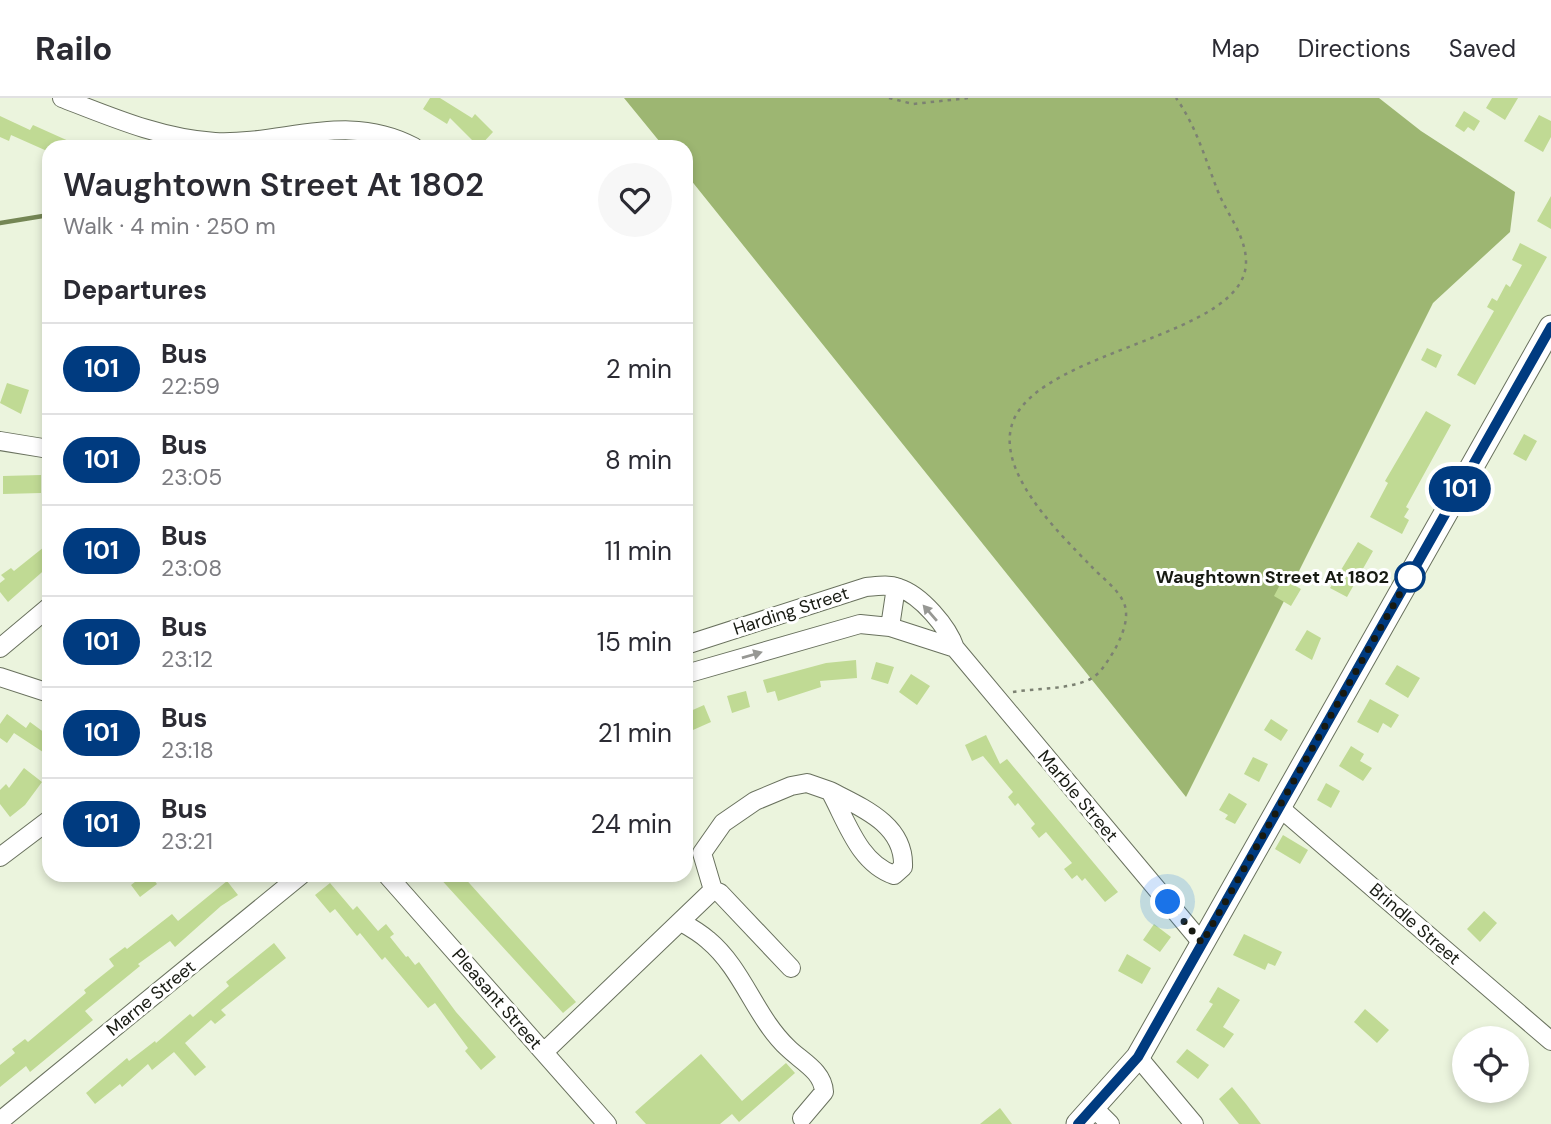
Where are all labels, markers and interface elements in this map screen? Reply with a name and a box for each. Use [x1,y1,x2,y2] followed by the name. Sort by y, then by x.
[35,27,113,70] text: Railo
[1212,33,1260,64] text: Map
[1298,33,1411,64] text: Directions
[1449,33,1516,64] text: Saved
[63,163,484,206] text: Waughtown Street At 1802
[598,163,672,237] button: heart
[63,211,276,241] text: Walk · 4 min · 250 m
[63,273,207,307] text: Departures
[161,337,207,371] text: Bus
[606,352,672,386] text: 2 min
[84,353,119,384] text: 101
[161,371,220,401] text: 22:59
[161,428,207,462] text: Bus
[605,443,672,477] text: 8 min
[84,444,119,475] text: 101
[161,462,222,492] text: 23:05
[1420,466,1500,512] line badge: 101
[1443,473,1477,504] text: 101
[161,519,207,553] text: Bus
[605,534,672,568] text: 11 min
[84,535,119,566] text: 101
[161,553,222,583] text: 23:08
[1395,562,1425,592] marker: Waughtown Street At 1802
[1156,565,1389,589] place label: Waughtown Street At 1802
[730,581,852,641] street label: Harding Street
[922,604,938,622] one-way arrow
[161,610,207,644] text: Bus
[597,625,672,659] text: 15 min
[84,626,119,657] text: 101
[161,644,213,674] text: 23:12
[741,650,762,660] one-way arrow
[161,701,207,735] text: Bus
[598,716,672,750] text: 21 min
[84,717,119,748] text: 101
[161,735,214,765] text: 23:18
[1033,745,1123,847] street label: Marble Street
[161,792,207,826] text: Bus
[590,807,672,841] text: 24 min
[84,808,119,839] text: 101
[161,826,213,856] text: 23:21
[1364,878,1466,970] street label: Brindle Street
[1150,884,1185,919] your location
[446,943,548,1055] street label: Pleasant Street
[102,955,200,1041] street label: Marne Street
[1452,1026,1529,1103] map controls
[1452,1026,1529,1103] button: locate

